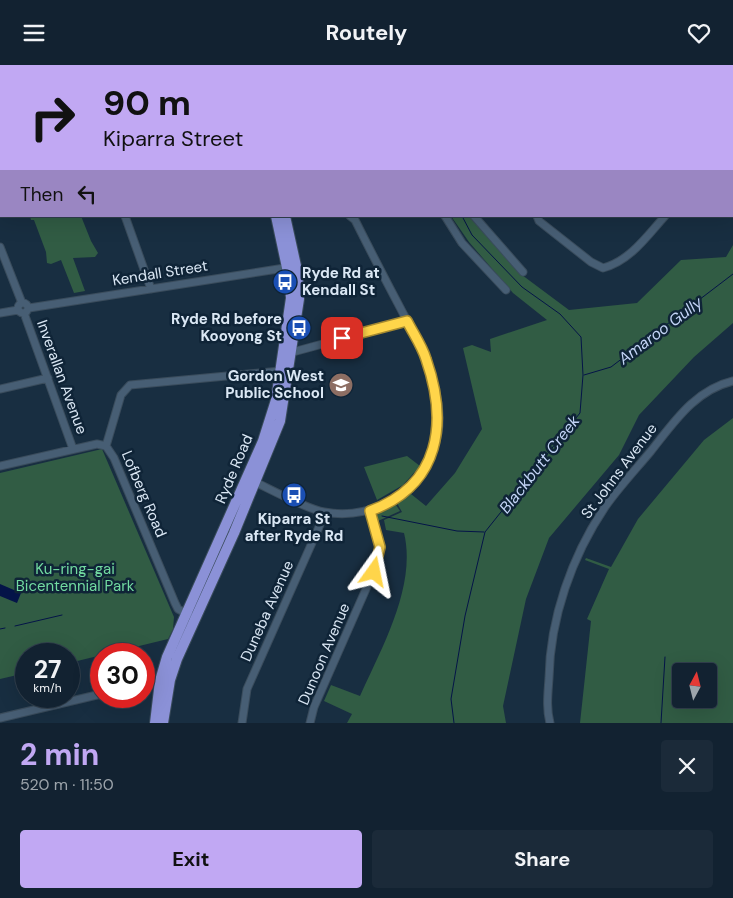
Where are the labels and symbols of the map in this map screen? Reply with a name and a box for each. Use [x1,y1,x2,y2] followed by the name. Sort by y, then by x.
[111,256,209,290] street label: Kendall Street
[302,263,380,300] place label: Ryde Rd at Kendall St
[272,269,298,295] bus stop icon: Ryde Rd at Kendall St
[613,291,708,370] water label: Amaroo Gully
[171,309,282,346] place label: Ryde Rd before Kooyong St
[286,315,312,341] bus stop icon: Ryde Rd before Kooyong St
[32,317,92,437] street label: Inverallan Avenue
[321,317,363,359] pin
[225,366,324,403] place label: Gordon West Public School
[328,372,354,398] school or university icon: Gordon West Public School
[494,410,585,518] water label: Blackbutt Creek
[576,419,662,523] street label: St Johns Avenue
[210,431,258,507] street label: Ryde Road
[117,448,171,540] street label: Lofberg Road
[281,482,307,508] bus stop icon: Kiparra St after Ryde Rd
[245,509,343,546] place label: Kiparra St after Ryde Rd
[347,545,399,597] position arrow
[236,557,298,665] street label: Duneba Avenue
[16,559,135,596] park label: Ku-ring-gai Bicentennial Park
[294,600,354,708] street label: Dunoon Avenue
[90,643,155,708] speed limit sign: 30
[672,663,718,707] north arrow

